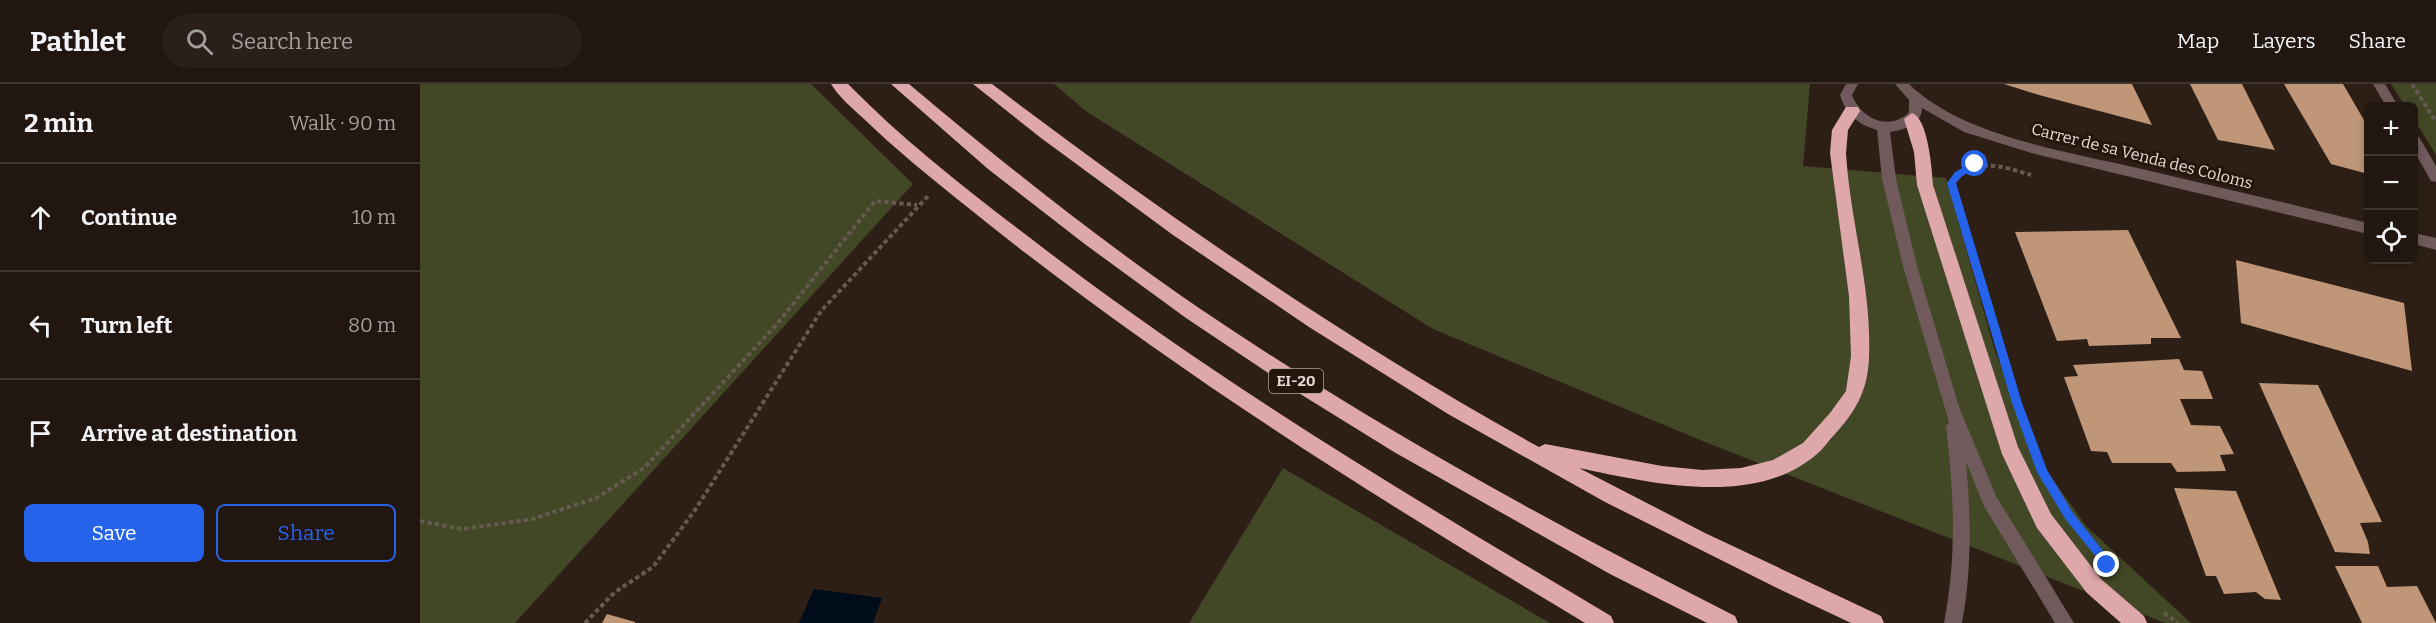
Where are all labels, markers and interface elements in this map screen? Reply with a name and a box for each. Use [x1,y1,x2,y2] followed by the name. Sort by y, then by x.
[162,14,582,68] search box
[30,25,126,58] text: Pathlet
[183,25,216,58] icon: search
[231,28,353,55] text: Search here
[2177,28,2219,54] text: Map
[2252,28,2316,54] text: Layers
[2349,28,2406,54] text: Share
[2364,102,2418,264] map controls
[2364,102,2418,156] button: +
[24,108,93,139] text: 2 min
[289,111,396,135] text: Walk · 90 m
[2029,119,2255,193] street label: Carrer de sa Venda des Coloms
[1961,150,1987,176] route start
[2364,156,2418,210] button: −
[24,201,57,234] icon: ahead
[81,204,177,231] text: Continue
[352,205,396,229] text: 10 m
[2364,210,2418,264] button: locate
[24,309,57,342] icon: left
[81,312,173,339] text: Turn left
[348,313,396,337] text: 80 m
[1269,369,1323,393] road number: EI-20
[24,417,57,450] icon: arrive
[81,420,297,447] text: Arrive at destination
[24,504,204,562] button: Save
[216,504,396,562] button: Share
[2093,551,2119,577] route end

